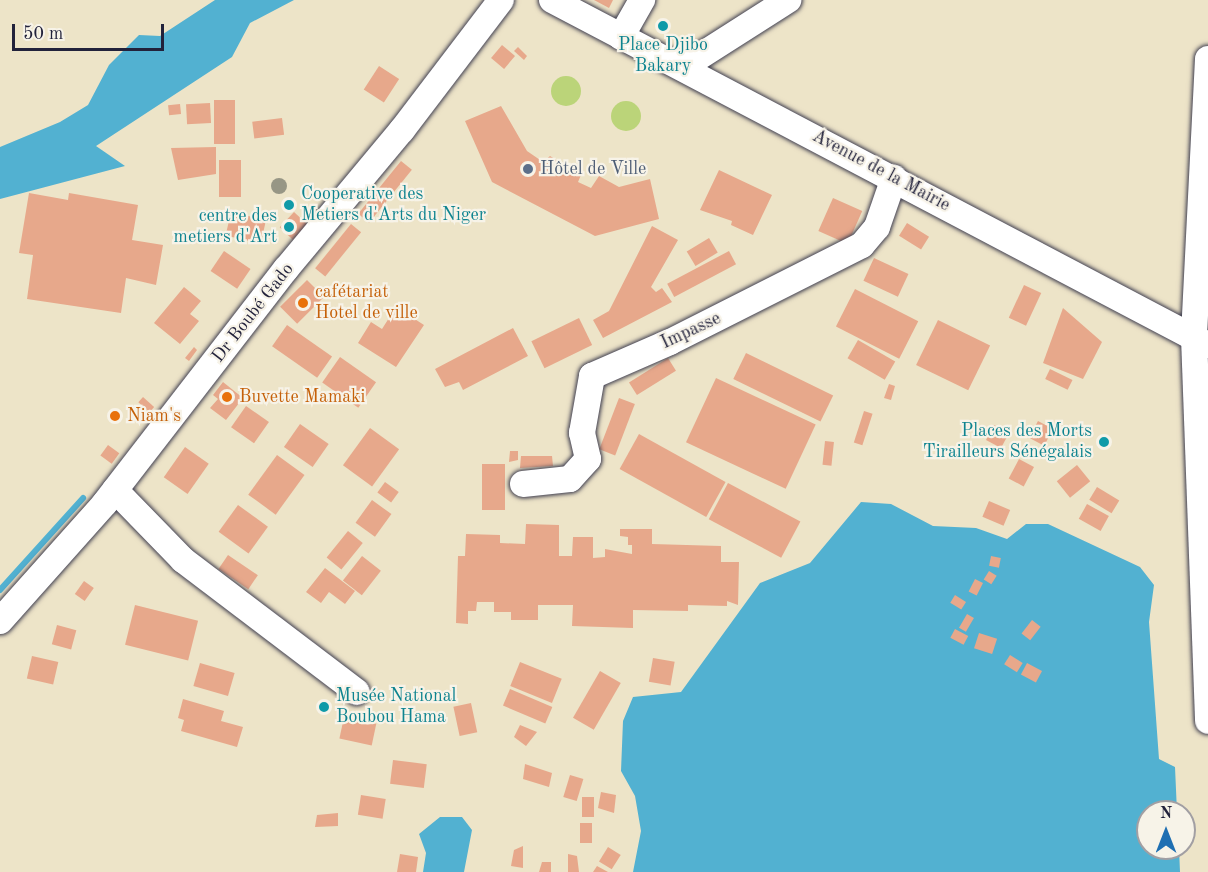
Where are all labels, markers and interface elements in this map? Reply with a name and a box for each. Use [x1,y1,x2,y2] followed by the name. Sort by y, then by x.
[15,12,166,50] scale bar
[656,19,670,33] marker: Place Djibo Bakary
[23,25,63,43] text: 50 m
[618,35,708,78] place label: Place Djibo Bakary
[808,126,954,216] street label: Avenue de la Mairie
[540,158,646,180] place label: Hôtel de Ville
[521,162,535,176] marker: Hôtel de Ville
[301,184,486,226] place label: Cooperative des Metiers d'Arts du Niger
[282,198,296,212] marker: Cooperative des Metiers d'Arts du Niger
[174,206,277,248] place label: centre des metiers d'Art
[282,220,296,234] marker: centre des metiers d'Art
[208,259,298,367] street label: Dr Boubé Gado
[315,282,418,324] place label: cafétariat Hotel de ville
[296,296,310,310] marker: cafétariat Hotel de ville
[658,308,724,354] street label: Impasse
[239,386,365,408] place label: Buvette Mamaki
[220,390,234,404] marker: Buvette Mamaki
[127,405,181,427] place label: Niam's
[108,409,122,423] marker: Niam's
[923,421,1092,464] place label: Places des Morts Tirailleurs Sénégalais
[1097,435,1111,449] marker: Places des Morts Tirailleurs Sénégalais
[336,686,456,728] place label: Musée National Boubou Hama
[317,700,331,714] marker: Musée National Boubou Hama
[1136,800,1196,860] north arrow
[1160,806,1172,822] text: N

